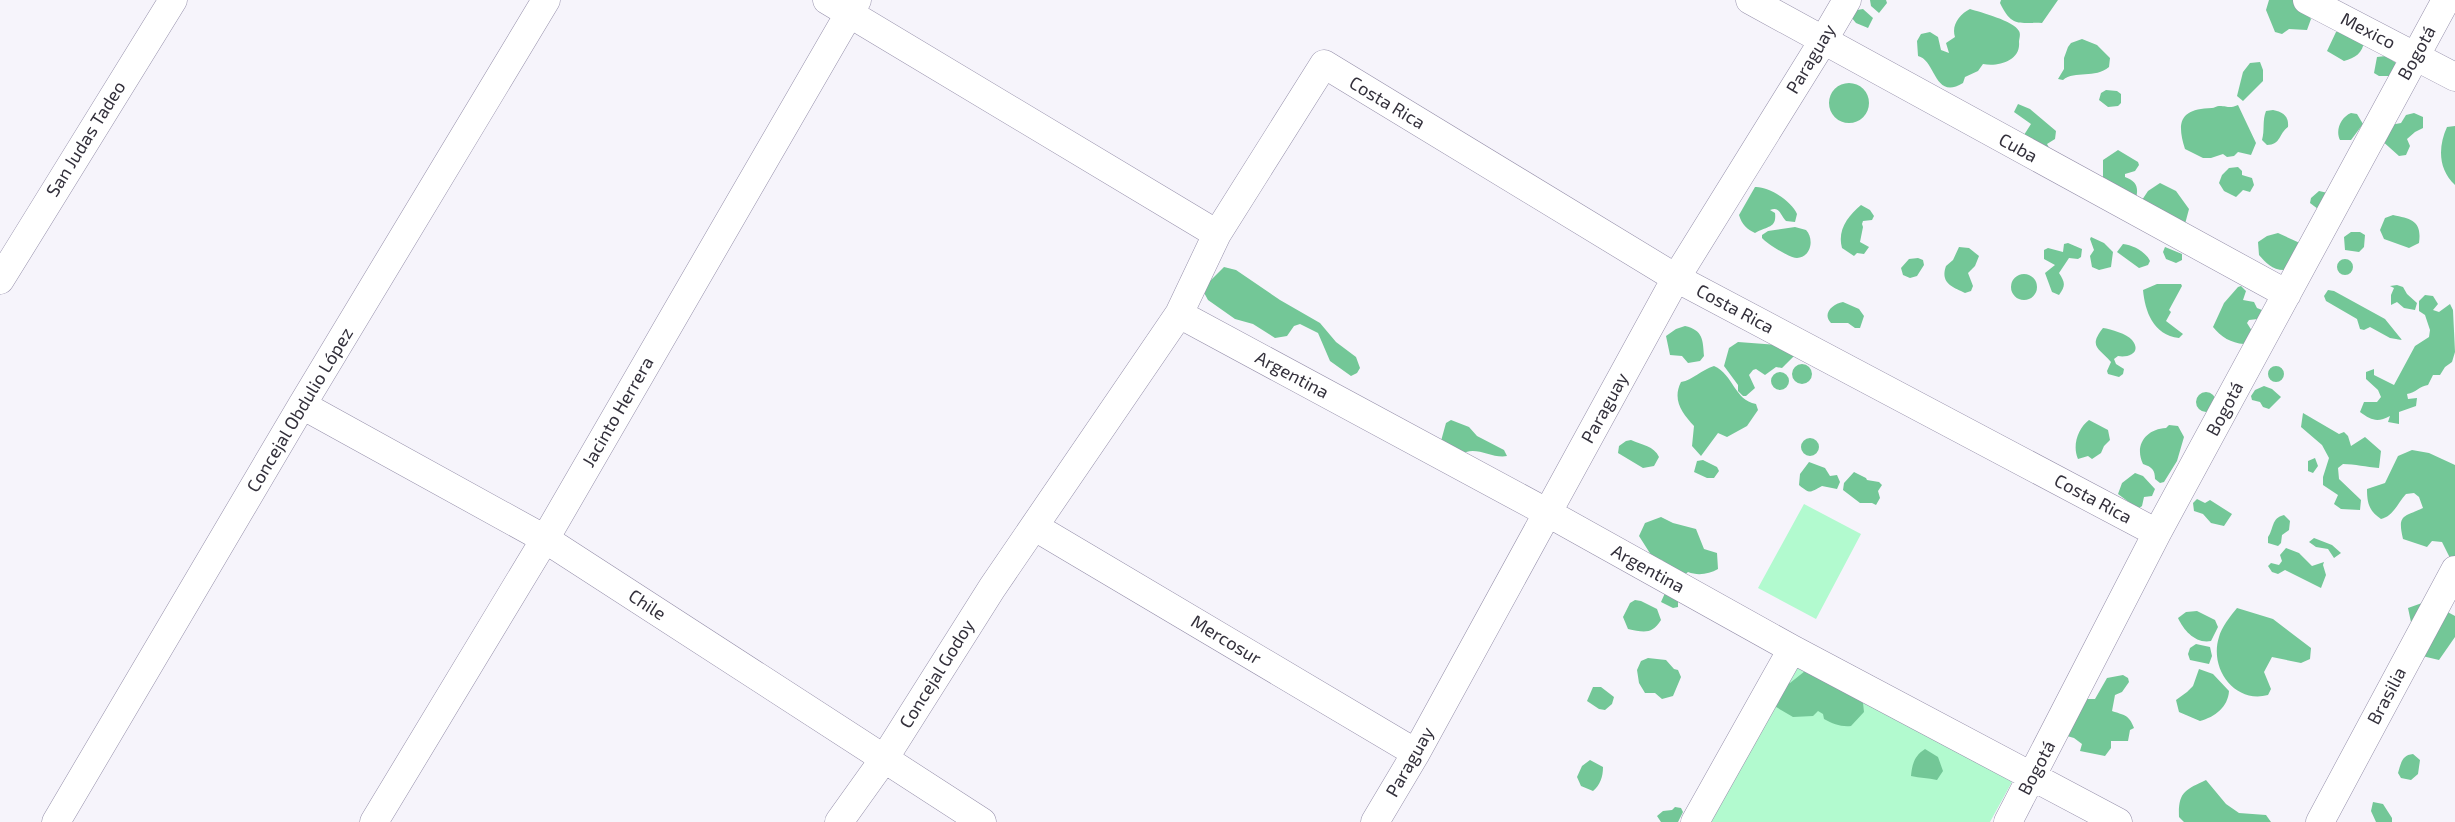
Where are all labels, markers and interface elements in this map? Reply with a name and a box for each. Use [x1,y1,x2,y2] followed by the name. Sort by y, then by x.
[2337,7,2399,53] street label: Mexico
[1781,19,1840,97] street label: Paraguay
[2392,22,2440,83] street label: Bogotá
[1346,71,1429,133] street label: Costa Rica
[41,77,130,200] street label: San Judas Tadeo
[1995,128,2042,167] street label: Cuba
[1693,279,1778,338] street label: Costa Rica
[241,323,357,496] street label: Concejal Obdulio López
[1252,346,1333,403] street label: Argentina
[577,353,658,470] street label: Jacinto Herrera
[1576,368,1633,447] street label: Paraguay
[2201,378,2248,439] street label: Bogotá
[2051,469,2136,528] street label: Costa Rica
[1608,539,1689,597] street label: Argentina
[625,584,670,624] street label: Chile
[1187,610,1266,669] street label: Mercosur
[894,615,979,732] street label: Concejal Godoy
[2362,663,2410,728] street label: Brasilia
[1380,722,1438,800] street label: Paraguay
[2013,737,2060,798] street label: Bogotá

